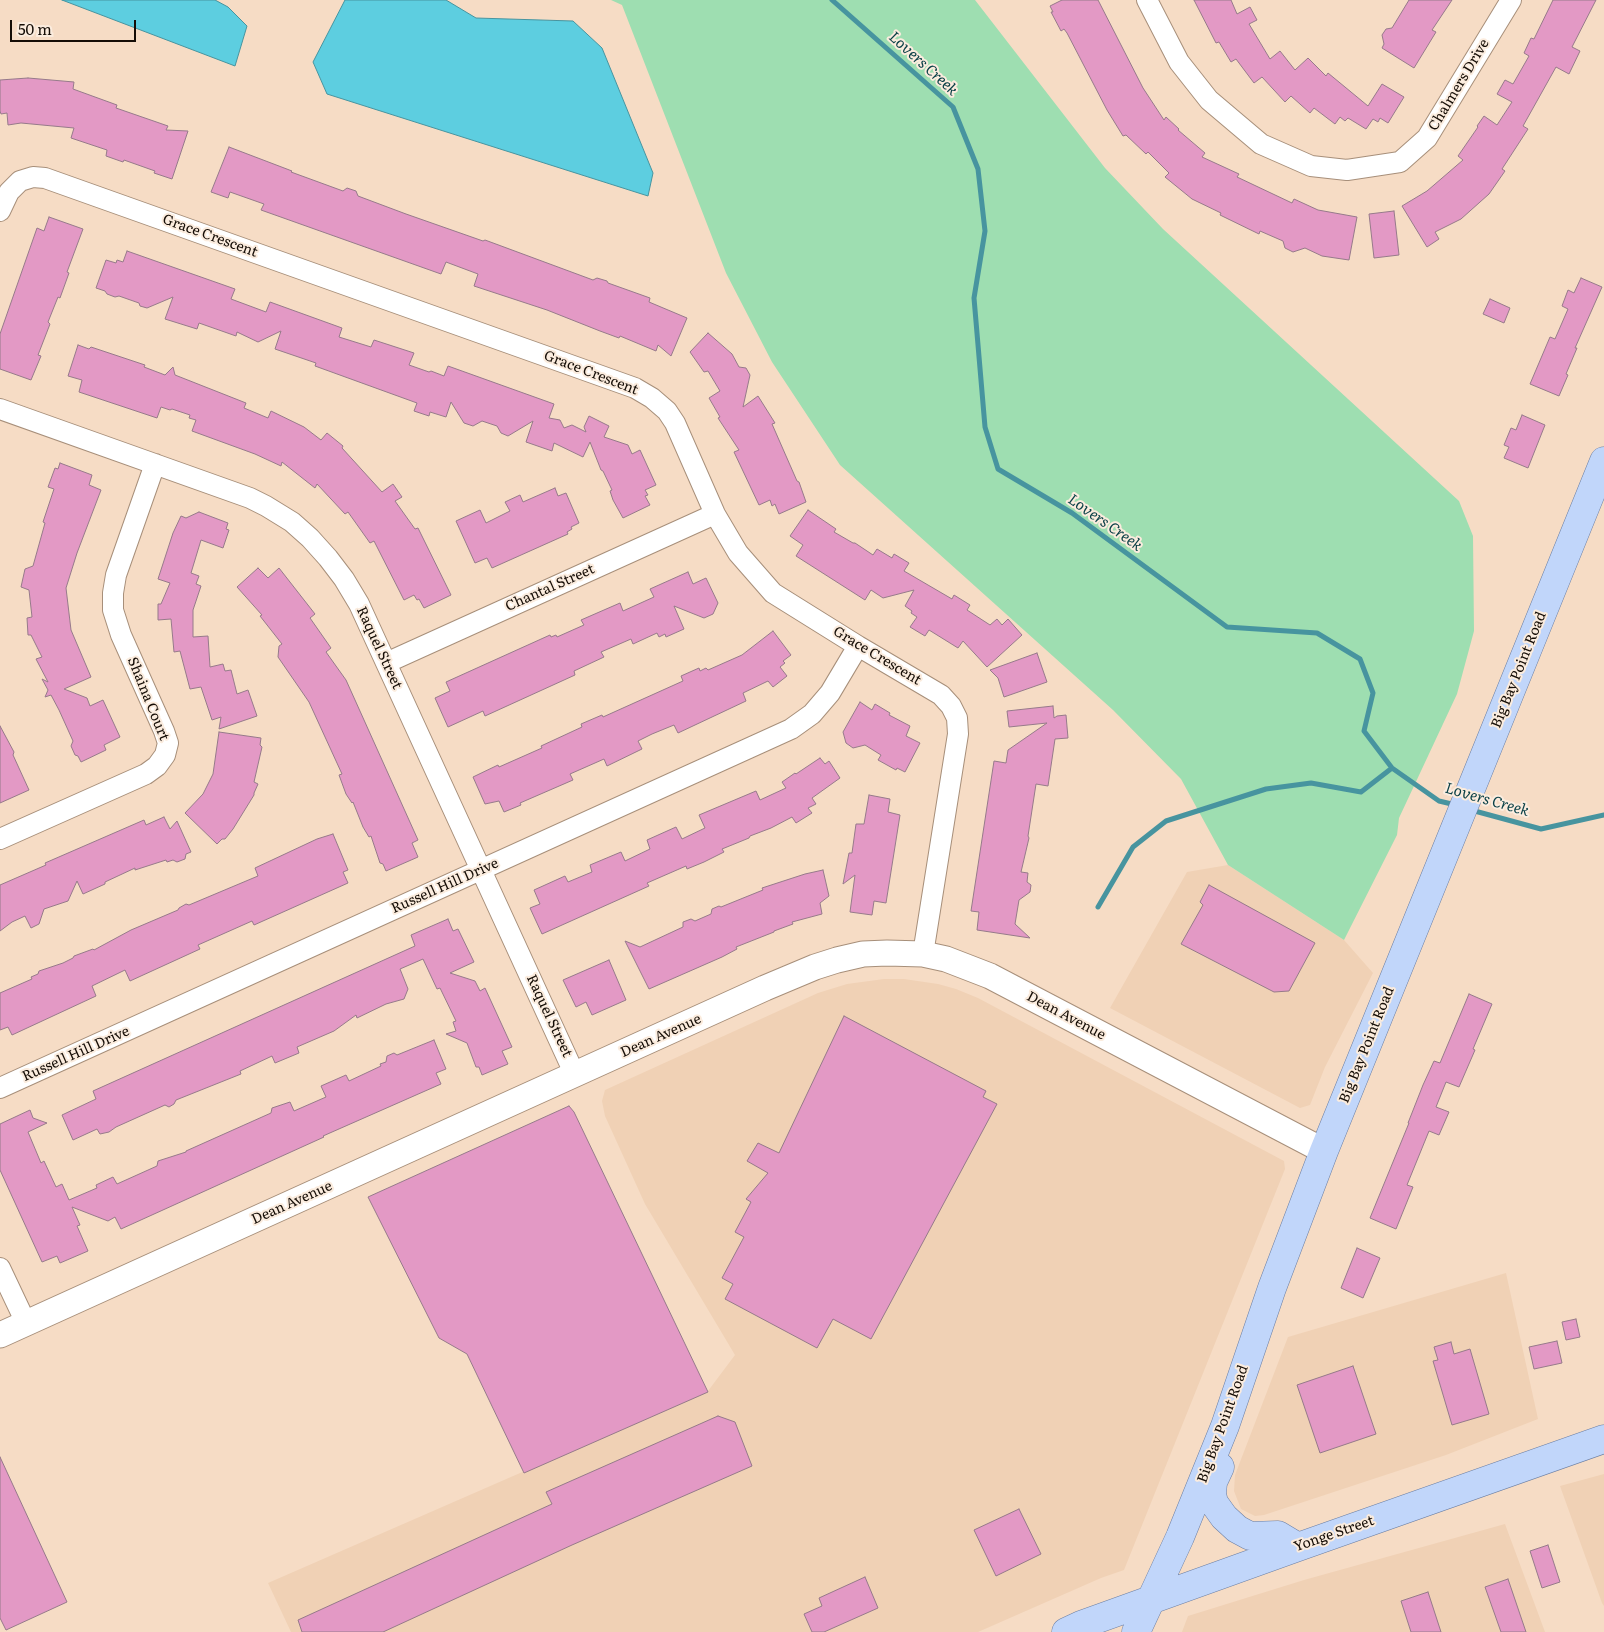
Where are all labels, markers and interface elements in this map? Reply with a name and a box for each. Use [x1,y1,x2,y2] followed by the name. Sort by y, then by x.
[12,10,139,42] scale bar
[18,17,52,40] text: 50 m
[885,28,961,100] water label: Lovers Creek
[1425,36,1493,134] street label: Chalmers Drive
[160,211,260,261] street label: Grace Crescent
[541,347,641,399] street label: Grace Crescent
[1064,491,1146,555] water label: Lovers Creek
[503,561,597,615] street label: Chantal Street
[353,604,405,692] street label: Raquel Street
[1488,609,1550,731] street label: Big Bay Point Road
[830,623,924,689] street label: Grace Crescent
[124,655,172,743] street label: Shaina Court
[1443,779,1531,821] water label: Lovers Creek
[389,855,501,917] street label: Russell Hill Drive
[523,972,575,1060] street label: Raquel Street
[1336,984,1398,1106] street label: Big Bay Point Road
[1024,988,1108,1044] street label: Dean Avenue
[618,1011,704,1061] street label: Dean Avenue
[20,1023,132,1085] street label: Russell Hill Drive
[249,1178,335,1228] street label: Dean Avenue
[1194,1363,1252,1485] street label: Big Bay Point Road
[1292,1512,1376,1556] street label: Yonge Street

